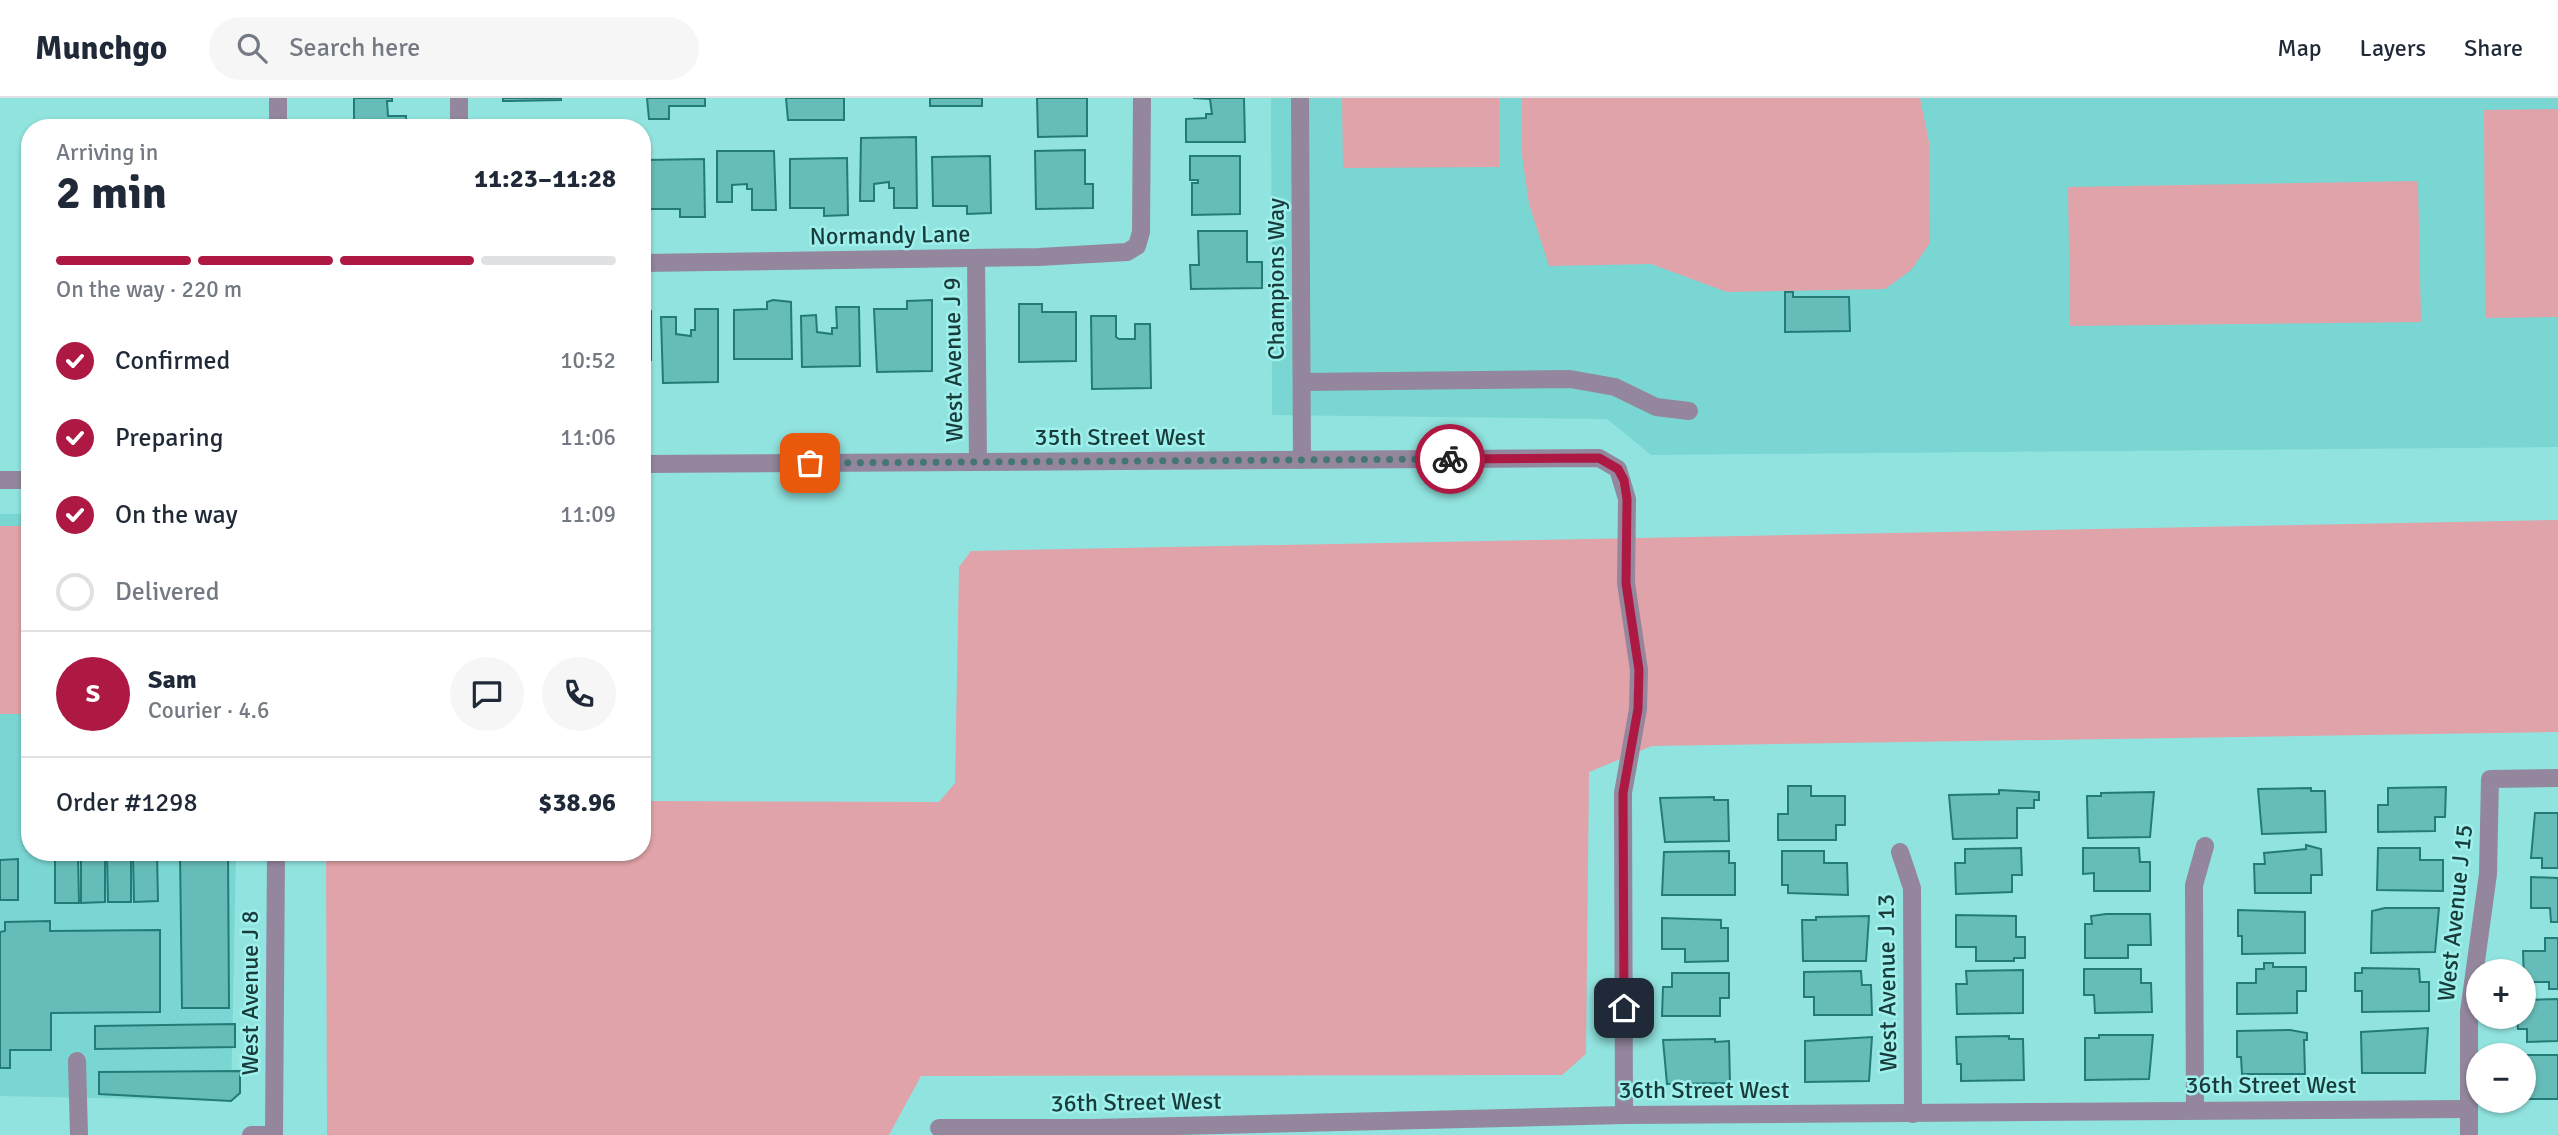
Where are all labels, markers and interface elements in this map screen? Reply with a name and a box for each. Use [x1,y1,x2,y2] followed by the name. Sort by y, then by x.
[209,17,699,80] search box
[35,28,167,69] text: Munchgo
[233,29,271,67] icon: search
[289,32,420,64] text: Search here
[2277,33,2322,63] text: Map
[2360,33,2426,63] text: Layers
[2464,33,2523,63] text: Share
[56,138,158,167] text: Arriving in
[474,163,616,195] text: 11:23–11:28
[56,165,167,221] text: 2 min
[1261,198,1291,360] street label: Champions Way
[809,219,971,251] street label: Normandy Lane
[56,275,242,304] text: On the way · 220 m
[937,277,969,443] street label: West Avenue J 9
[56,342,94,380] icon: check
[115,345,230,377] text: Confirmed
[560,346,616,375] text: 10:52
[56,419,94,457] icon: check
[115,422,223,454] text: Preparing
[1035,422,1205,452] street label: 35th Street West
[560,423,616,452] text: 11:06
[1415,424,1485,494] courier
[780,433,840,493] pin
[1431,440,1469,478] icon: bike
[791,444,829,482] icon: bag
[56,496,94,534] icon: check
[115,499,238,531] text: On the way
[560,500,616,529] text: 11:09
[115,576,220,608] text: Delivered
[450,657,524,731] button: chat
[542,657,616,731] button: phone
[148,664,197,696] text: Sam
[86,678,100,710] text: S
[148,696,269,725] text: Courier · 4.6
[56,787,197,819] text: Order #1298
[538,787,616,819] text: $38.96
[2431,823,2479,1003] street label: West Avenue J 15
[1870,894,1904,1072] street label: West Avenue J 13
[235,910,265,1076] street label: West Avenue J 8
[2466,959,2536,1113] map controls
[2466,959,2536,1029] button: +
[1594,978,1654,1038] pin
[1605,989,1643,1027] icon: home
[2466,1043,2536,1113] button: −
[2186,1070,2356,1100] street label: 36th Street West
[1619,1075,1789,1105] street label: 36th Street West
[1050,1086,1222,1118] street label: 36th Street West

